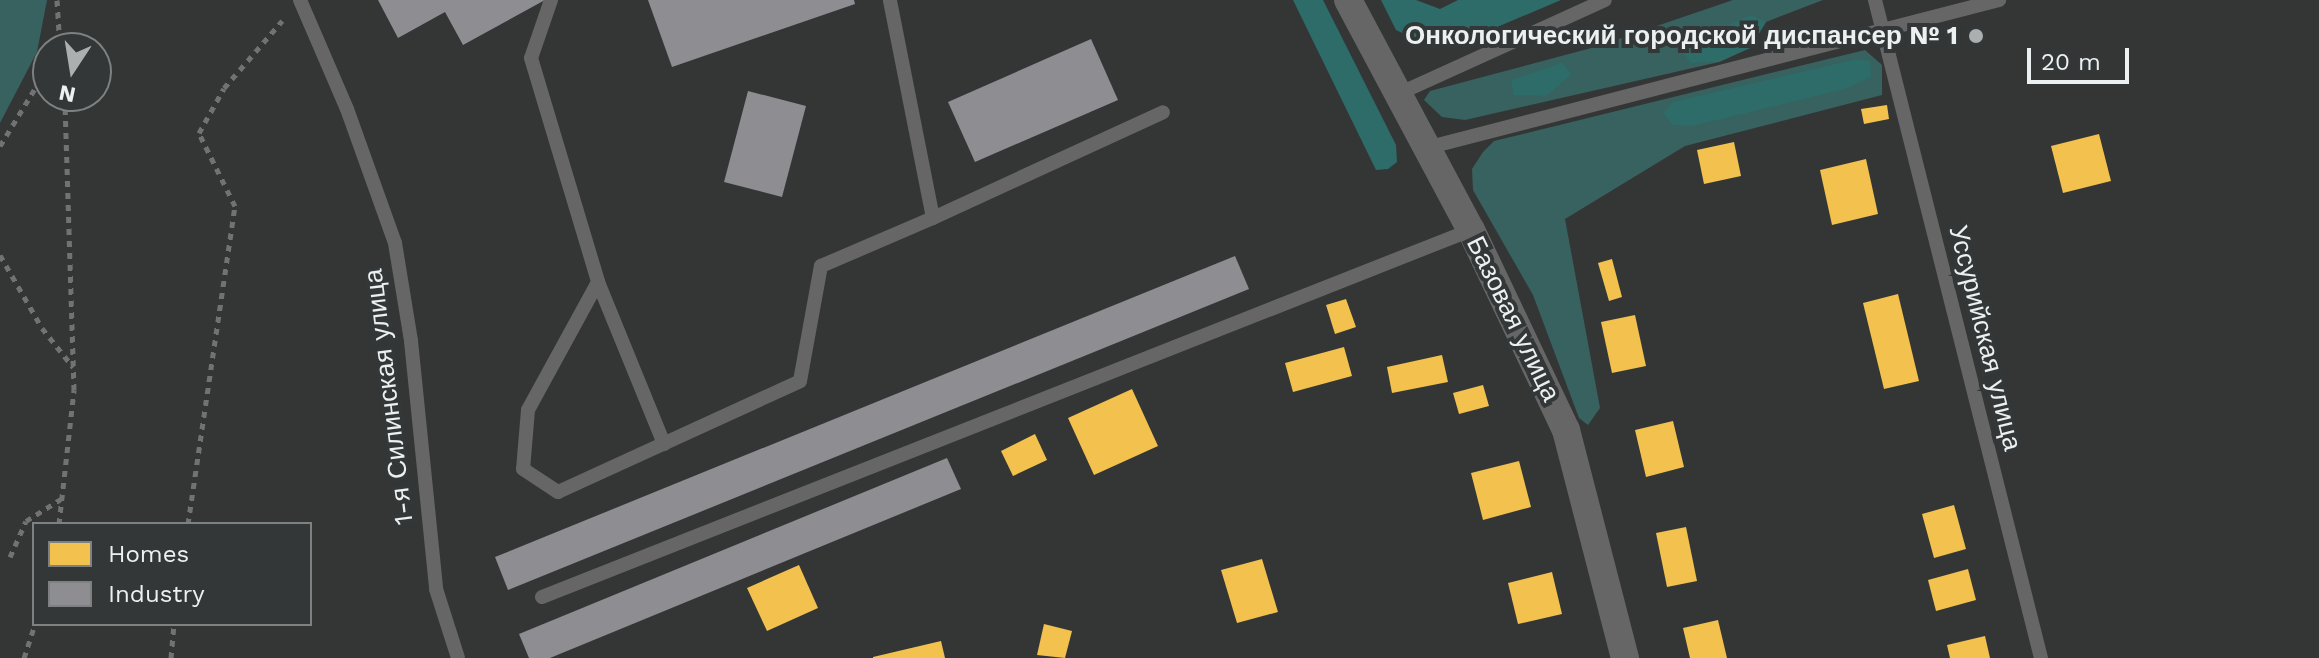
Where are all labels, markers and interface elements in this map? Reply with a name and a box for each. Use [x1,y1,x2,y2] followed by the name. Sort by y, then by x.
[1405,20,1958,52] place label: Онкологический городской диспансер № 1
[1965,25,1987,47] marker: Онкологический городской диспансер № 1
[32,32,112,112] north arrow
[2031,32,2133,82] scale bar
[2041,48,2101,76] text: 20 m
[57,80,78,108] text: N
[1942,222,2028,454] street label: Уссурийская улица
[1460,231,1566,407] street label: Базовая улица
[358,267,420,527] street label: 1-я Силинская улица
[32,522,312,626] legend
[108,540,189,568] text: Homes
[108,580,205,608] text: Industry

